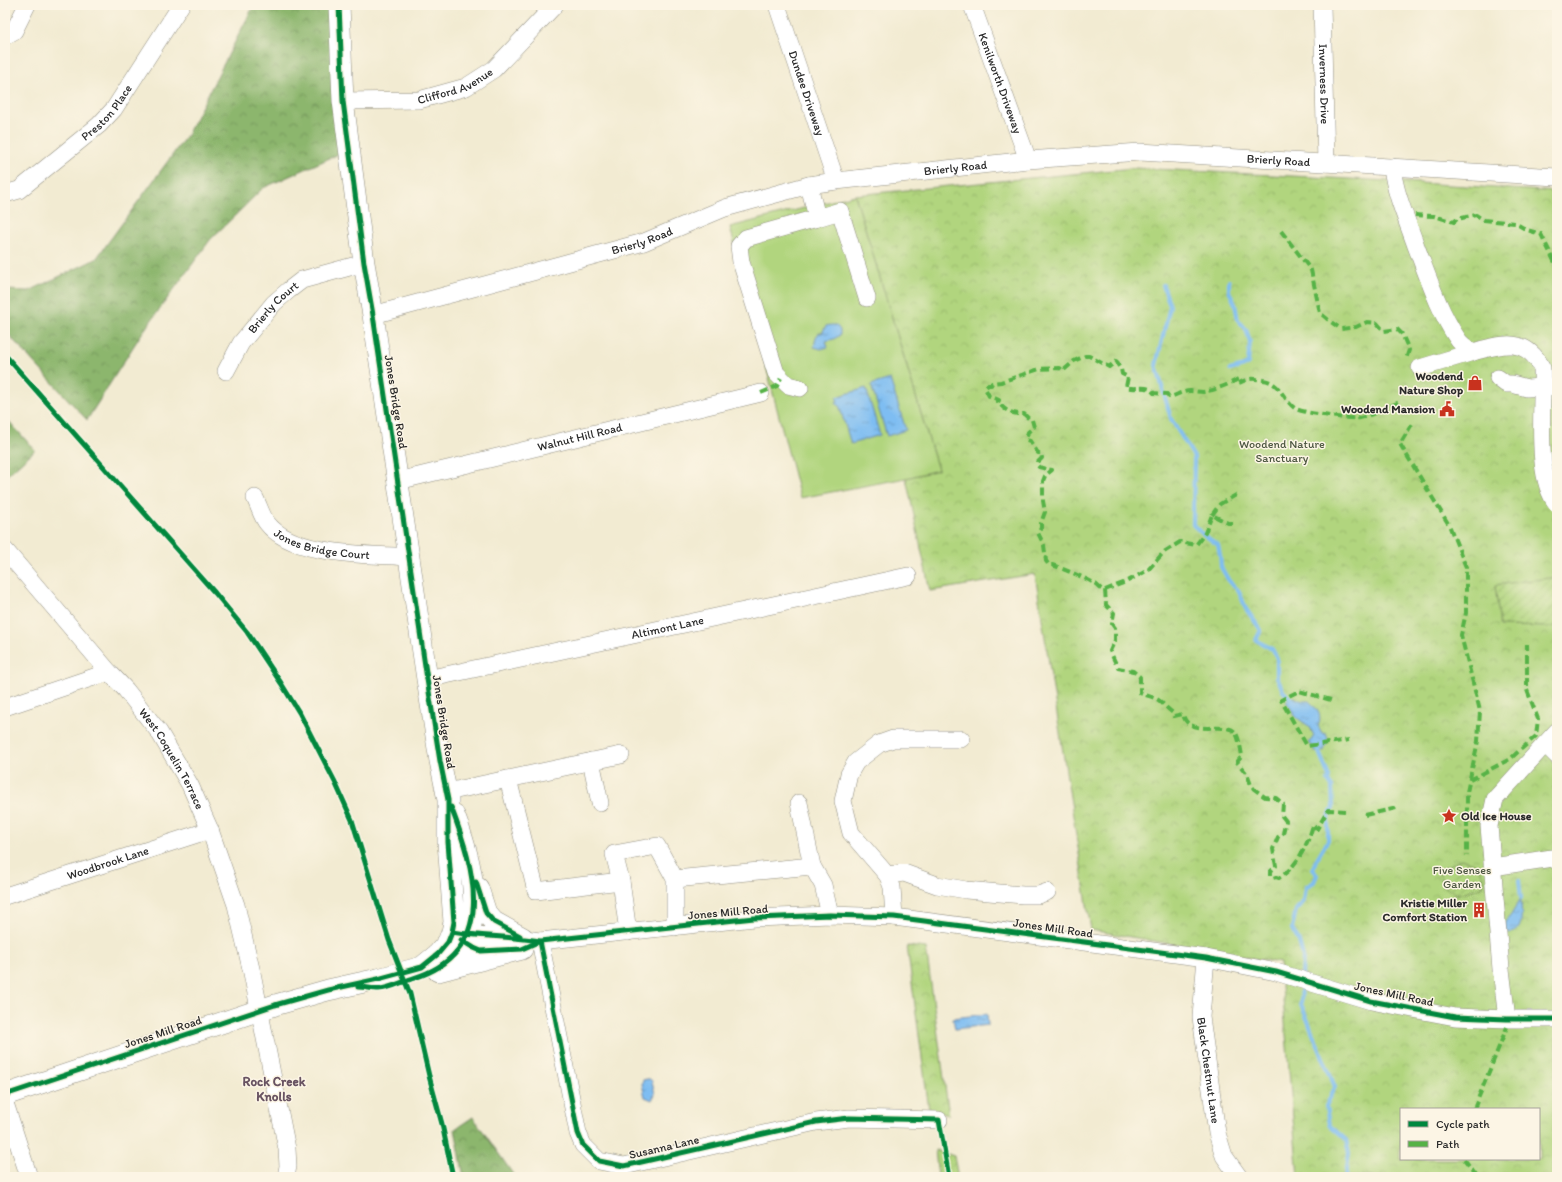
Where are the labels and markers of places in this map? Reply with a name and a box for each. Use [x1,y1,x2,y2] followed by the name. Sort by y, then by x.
[1399,369,1464,398] place label: Woodend Nature Shop
[1466,374,1484,392] shop icon: Woodend Nature Shop
[1438,400,1456,418] public building icon: Woodend Mansion
[1341,402,1435,416] place label: Woodend Mansion
[1440,807,1458,825] place icon: Old Ice House
[1461,809,1532,823] place label: Old Ice House
[1383,896,1467,924] place label: Kristie Miller Comfort Station
[1470,901,1488,919] building icon: Kristie Miller Comfort Station

